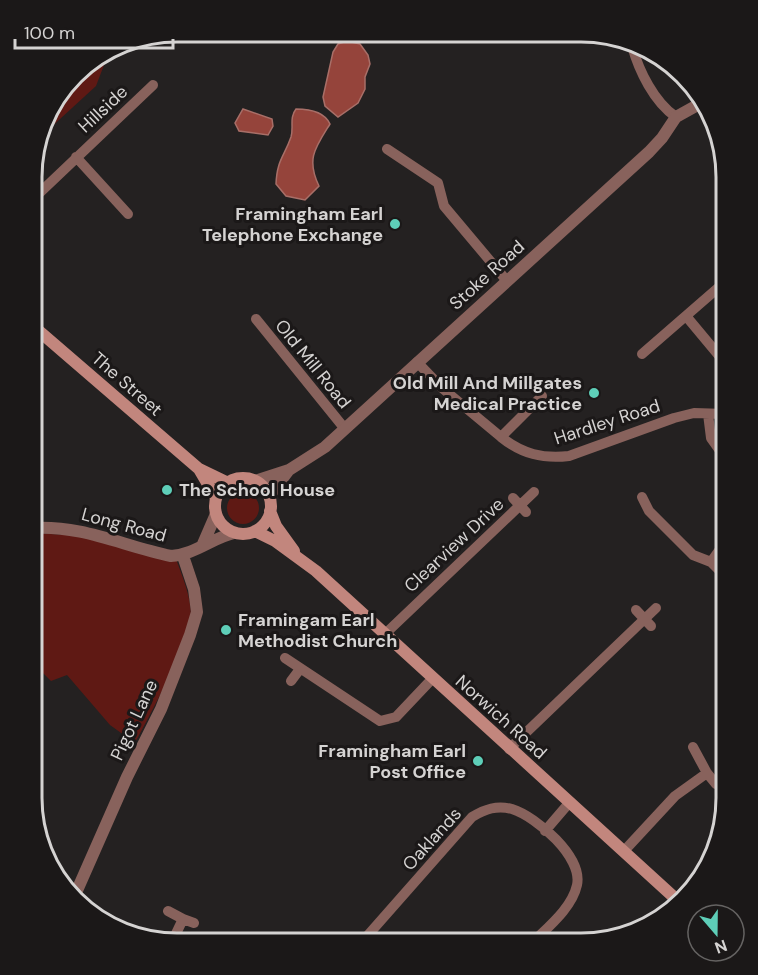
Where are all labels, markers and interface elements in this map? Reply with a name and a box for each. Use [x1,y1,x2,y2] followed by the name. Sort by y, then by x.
[15,12,172,50] scale bar
[24,21,75,45] text: 100 m
[73,80,133,138] street label: Hillside
[202,202,383,247] place label: Framingham Earl Telephone Exchange
[388,217,402,231] marker: Framingham Earl Telephone Exchange
[444,235,530,315] street label: Stoke Road
[270,314,356,414] street label: Old Mill Road
[86,347,168,421] street label: The Street
[393,371,582,416] place label: Old Mill And Millgates Medical Practice
[587,386,601,400] marker: Old Mill And Millgates Medical Practice
[551,394,663,450] street label: Hardley Road
[179,478,335,502] place label: The School House
[160,483,174,497] marker: The School House
[399,492,509,598] street label: Clearview Drive
[79,502,169,548] street label: Long Road
[238,608,397,653] place label: Framingam Earl Methodist Church
[219,623,233,637] marker: Framingam Earl Methodist Church
[450,670,552,764] street label: Norwich Road
[105,676,163,764] street label: Pigot Lane
[318,739,466,784] place label: Framingham Earl Post Office
[471,754,485,768] marker: Framingham Earl Post Office
[397,802,467,876] street label: Oaklands
[686,903,746,963] north arrow
[712,935,730,958] text: N

